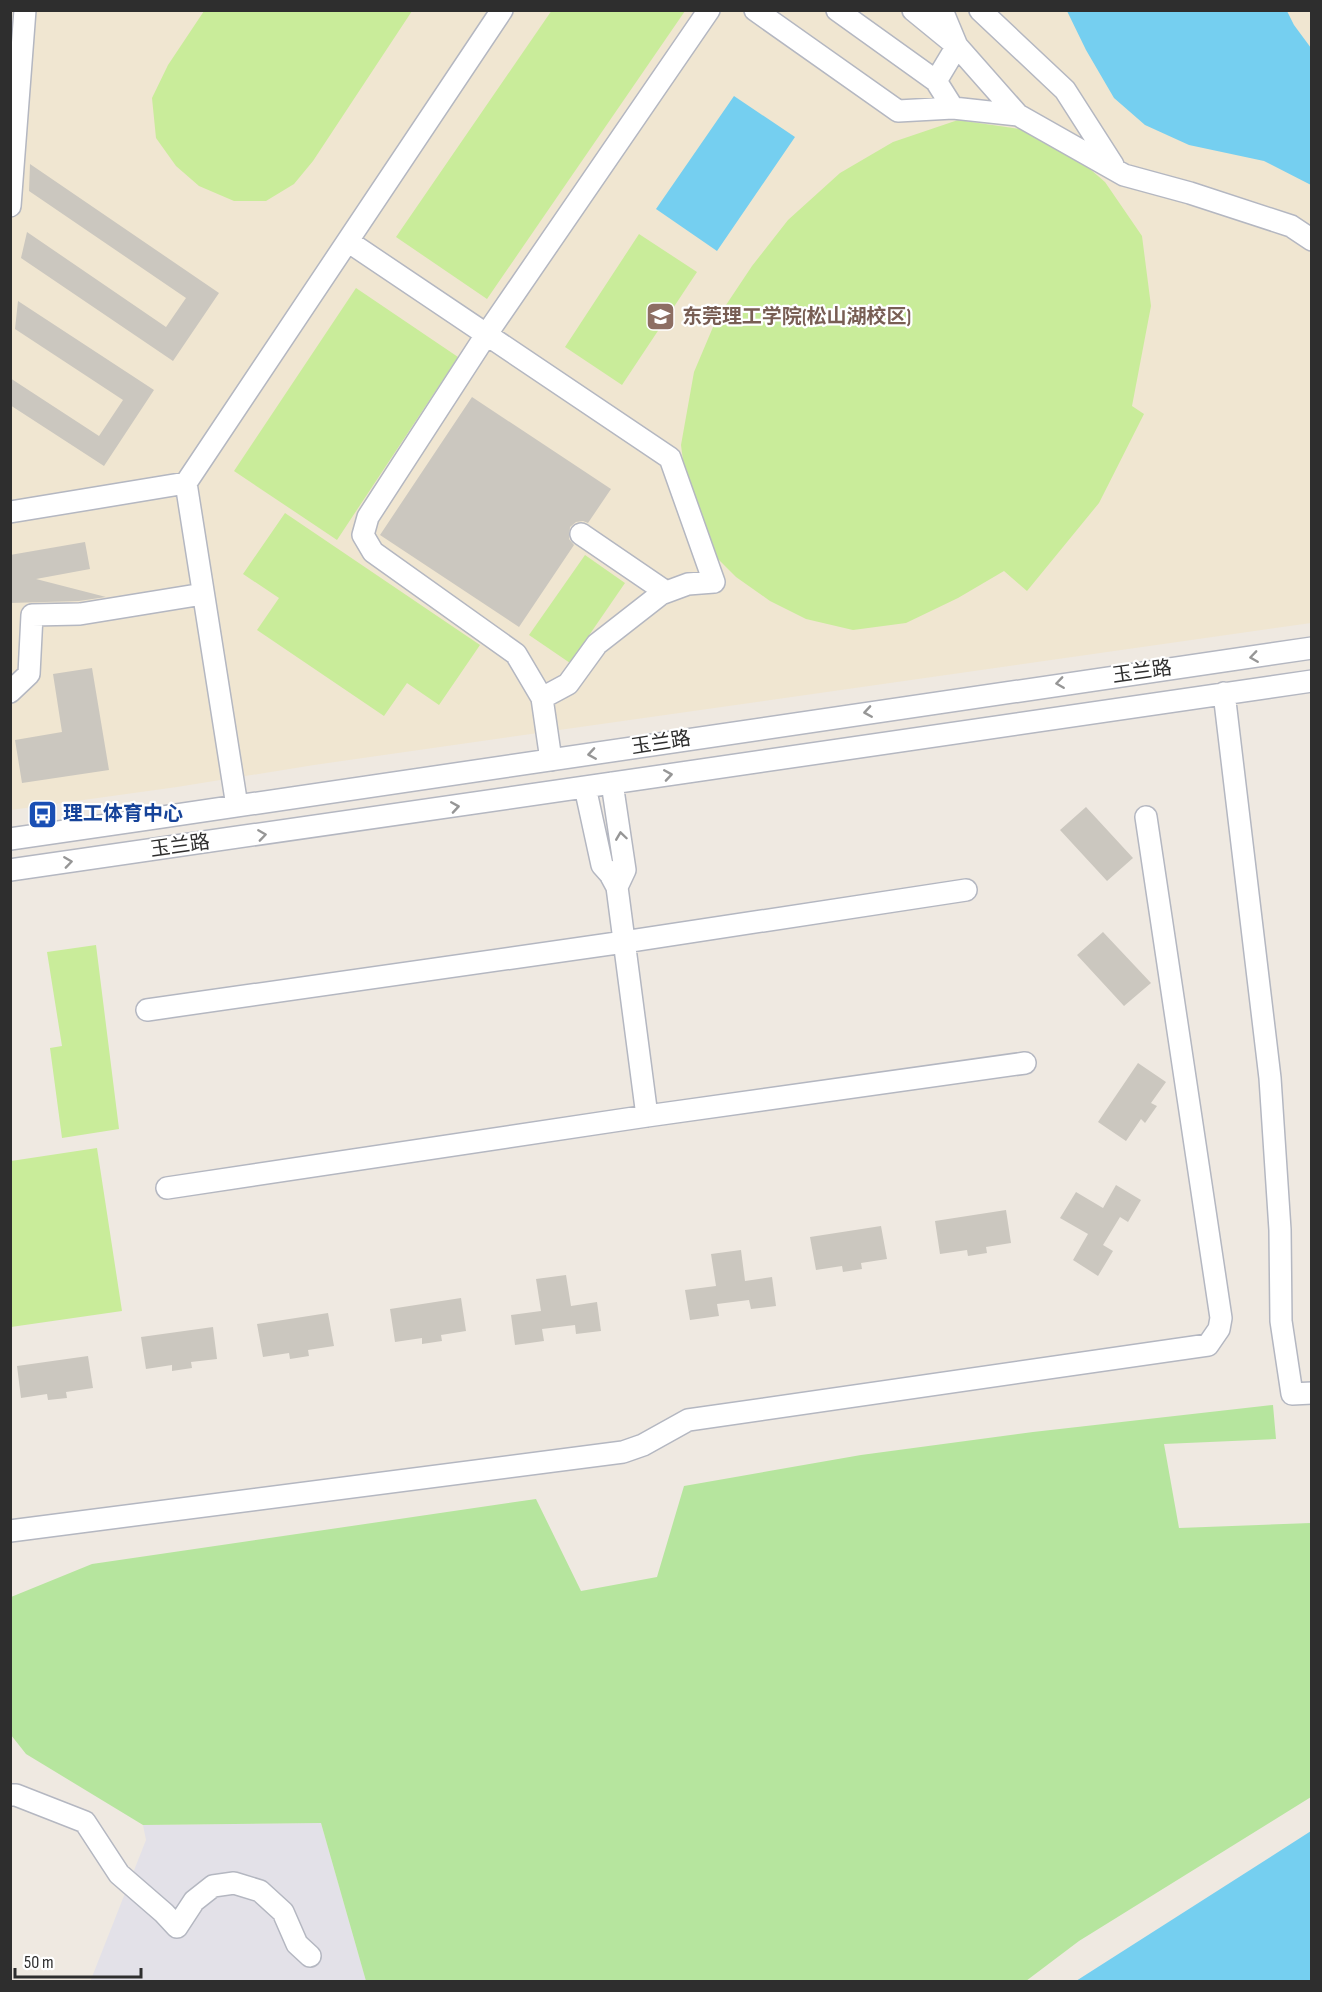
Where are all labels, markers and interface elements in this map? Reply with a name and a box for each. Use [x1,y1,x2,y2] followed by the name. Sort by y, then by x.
[645,301,677,333] school or university icon: 东莞理工学院(松山湖校区)
[682,305,911,329] place label: 东莞理工学院(松山湖校区)
[1249,650,1258,662] one-way arrow
[1111,656,1173,688] street label: 玉兰路
[1056,677,1065,689] one-way arrow
[863,705,873,718] one-way arrow
[629,726,693,760] street label: 玉兰路
[587,747,596,759] one-way arrow
[663,769,673,781] one-way arrow
[26,798,58,830] bus stop icon: 理工体育中心
[449,801,459,814] one-way arrow
[63,802,183,826] place label: 理工体育中心
[149,830,211,862] street label: 玉兰路
[257,830,266,842] one-way arrow
[615,831,627,840] one-way arrow
[64,857,73,869] one-way arrow
[15,1941,141,1979] scale bar
[24,1952,54,1973] text: 50 m

